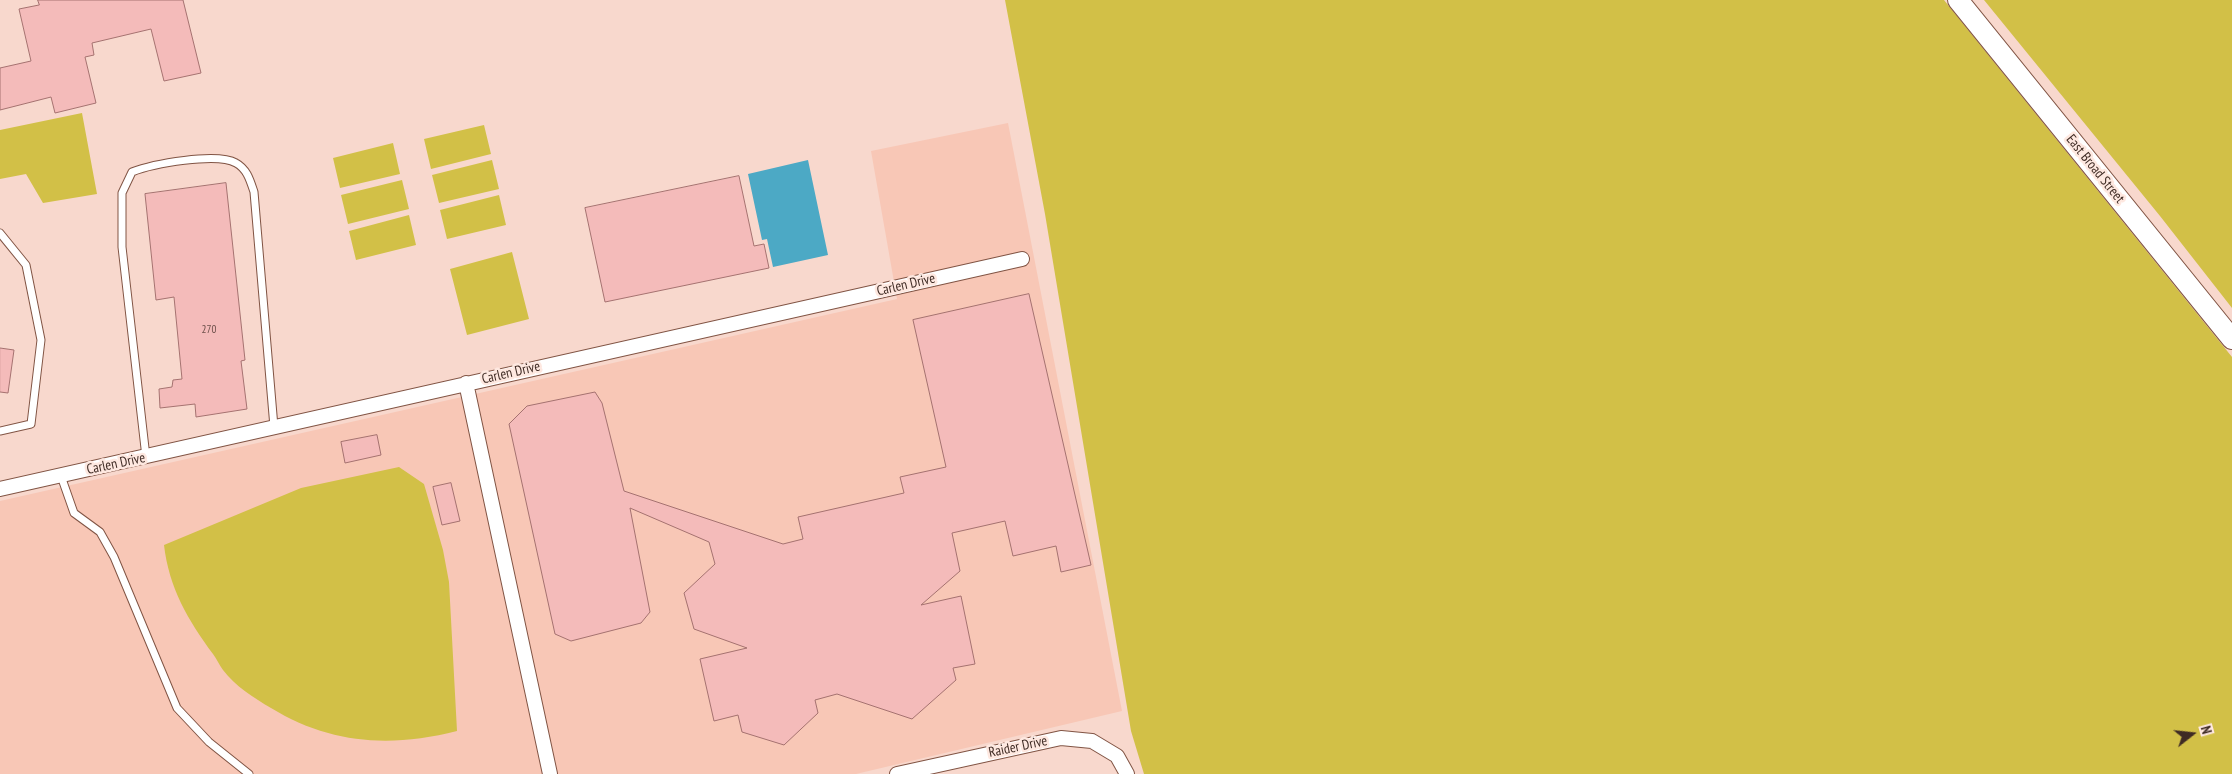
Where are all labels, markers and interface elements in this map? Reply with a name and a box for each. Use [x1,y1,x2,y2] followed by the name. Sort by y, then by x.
[2062,131,2128,207] street label: East Broad Street
[875,270,937,300] street label: Carlen Drive
[202,323,216,337] house number: 270
[480,358,542,388] street label: Carlen Drive
[85,450,147,478] street label: Carlen Drive
[2167,709,2217,759] north arrow
[2197,724,2216,736] text: N
[987,733,1049,761] street label: Raider Drive

